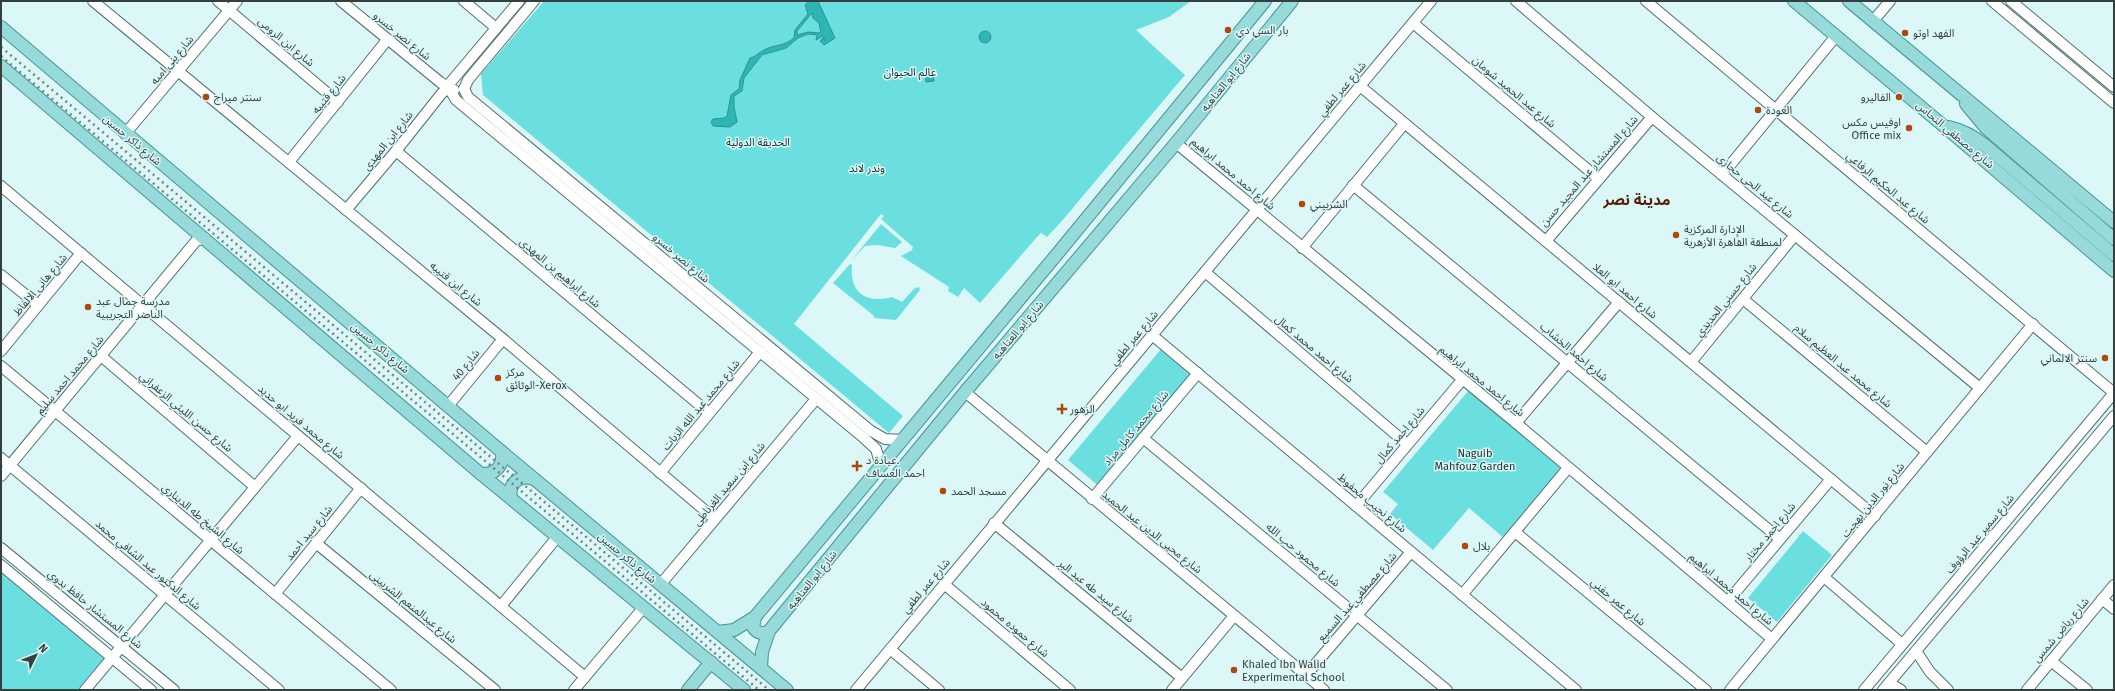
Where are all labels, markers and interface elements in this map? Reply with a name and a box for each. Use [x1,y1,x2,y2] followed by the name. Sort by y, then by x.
[370,9,434,64] street label: شارع نصر خسرو
[255,15,317,70] street label: شارع ابن الرومى
[1236,24,1289,39] place label: بار السي دي
[1223,25,1233,35] marker: بار السي دي
[1913,27,1954,40] place label: الفهد اوتو
[1900,28,1910,38] marker: الفهد اوتو
[148,33,197,88] street label: شارع بنى اميه
[1198,50,1255,115] street label: شارع ابو العتاهيه
[1469,53,1558,132] street label: شارع عبد الحميد شومان
[1315,59,1371,121] street label: شارع عمر لطفي
[884,66,937,81] park label: عالم الحيوان
[309,72,350,117] street label: شارع قتيبه
[214,91,262,105] place label: سنتر ميراج
[1861,91,1891,104] place label: الفاليرو
[201,92,211,102] marker: سنتر ميراج
[1894,92,1904,102] marker: الفاليرو
[1912,99,1997,174] street label: شارع مصطفي النحاس
[1766,104,1792,117] place label: العودة
[1753,105,1763,115] marker: العودة
[360,108,417,174] street label: شارع ابن المهدى
[100,112,164,169] street label: شارع ذاكر حسين
[1537,113,1642,230] street label: شارع المستشار عبد المجيد حسن
[1842,116,1902,142] place label: اوفيس مكس Office mix
[1904,123,1914,133] marker: اوفيس مكس Office mix
[1187,135,1278,215] street label: شارع احمد محمد ابراهيم
[726,136,790,149] park label: الحديقة الدولية
[1842,149,1933,229] street label: شارع عبد الحكيم الرفاعي
[1713,151,1796,222] street label: شارع عبد الحى حجازى
[849,162,885,175] park label: وندر لاند
[1603,191,1670,209] district label: مدينة نصر
[1310,198,1348,213] place label: الشربيني
[1297,199,1307,209] marker: الشربيني
[1684,223,1782,249] place label: الإدارة المركزية لمنطقة القاهرة الأزهرية
[649,230,712,287] street label: شارع نصر خسرو
[1671,230,1681,240] marker: الإدارة المركزية لمنطقة القاهرة الأزهرية
[516,235,603,312] street label: شارع ابراهيم بن المهدى
[10,251,71,319] street label: شارع هانى الالفاظ
[427,259,485,310] street label: شارع ابن قتيبه
[1590,260,1660,323] street label: شارع احمد ابو العلا
[1692,260,1762,341] street label: شارع حسني الحديدي
[96,295,170,321] place label: مدرسة جمال عبد الناصر التجريبية
[990,298,1047,363] street label: شارع ابو العتاهيه
[83,302,93,312] marker: مدرسة جمال عبد الناصر التجريبية
[1107,308,1163,370] street label: شارع عمر لطفي
[1272,312,1356,387] street label: شارع احمد محمد كمال
[348,320,412,377] street label: شارع ذاكر حسين
[1537,320,1611,385] street label: شارع احمد الخشاب
[1790,321,1895,412] street label: شارع محمد عبد العظيم سلام
[33,333,108,418] street label: شارع محمد احمد سليم
[1436,343,1527,421] street label: شارع احمد محمد ابراهيم
[450,346,484,384] street label: شارع 40
[2041,352,2097,367] place label: سنتر الالماني
[2100,353,2110,363] marker: سنتر الالماني
[659,357,744,454] street label: شارع محمد عبد الله الزيات
[505,366,567,392] place label: مركز الوثائق-Xerox
[135,369,235,457] street label: شارع حسن الليثي الزعفراني
[493,373,503,383] marker: مركز الوثائق-Xerox
[255,382,347,463] street label: شارع محمد فريد ابو حديد
[1101,387,1172,469] street label: شارع محمد كامل مراد
[1069,403,1095,416] place label: الزهور
[1057,404,1067,414] marker: الزهور
[1372,404,1429,467] street label: شارع احمد كمال
[690,439,769,529] street label: شارع ابن سعيد الغرناطى
[1435,447,1515,473] park label: Naguib Mahfouz Garden
[866,454,925,480] place label: عيادة د. احمد العساف
[851,460,863,472] marker: عيادة د. احمد العساف
[1839,460,1908,541] street label: شارع نور الدين بهجت
[1334,471,1409,536] street label: شارع نجيب محفوظ
[158,481,247,559] street label: شارع الشيخ طه الديناري
[951,485,1007,498] place label: مسجد الحمد
[938,486,948,496] marker: مسجد الحمد
[1099,488,1205,577] street label: شارع محيى الدين عبد الحميد
[1943,492,2018,577] street label: شارع سمير عبد الرؤوف
[1741,500,1799,565] street label: شارع احمد مختار
[283,503,336,564] street label: شارع سيد احمد
[91,517,204,615] street label: شارع الدكتور عبد الشافي محمد
[1263,520,1343,591] street label: شارع محمود حب الله
[595,530,659,587] street label: شارع ذاكر حسين
[1473,540,1490,553] place label: بلال
[1460,541,1470,551] marker: بلال
[784,548,841,613] street label: شارع ابو العتاهيه
[1315,549,1401,646] street label: شارع مصطفي عبد السميع
[1685,550,1776,630] street label: شارع احمد محمد ابراهيم
[899,556,955,618] street label: شارع عمر لطفي
[1054,556,1137,626] street label: شارع سيد طه عبد البر
[43,567,145,653] street label: شارع المستشار حافظ بدوي
[366,568,459,648] street label: شارع عبدالمنعم الشربينى
[1586,575,1648,631] street label: شارع عمر حفني
[2030,595,2093,666] street label: شارع رياض شمس
[978,596,1052,661] street label: شارع حموده محمود
[16,635,56,675] north arrow
[36,641,50,656] text: N
[1242,658,1345,684] place label: Khaled Ibn Walid Experimental School
[1229,665,1239,675] marker: Khaled Ibn Walid Experimental School

